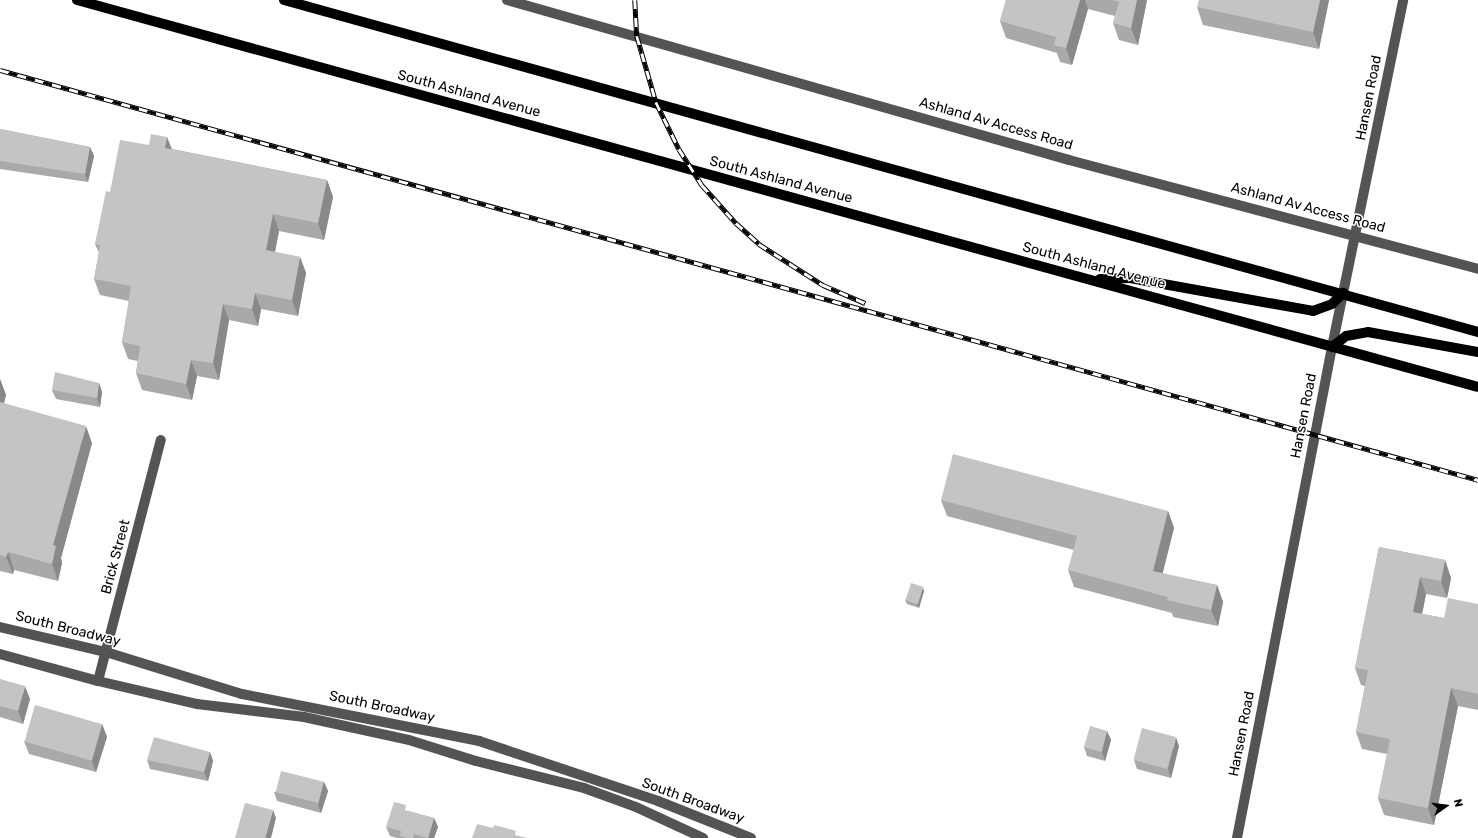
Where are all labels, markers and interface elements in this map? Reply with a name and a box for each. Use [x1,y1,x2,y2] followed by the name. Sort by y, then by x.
[1353,54,1385,142] street label: Hansen Road
[395,67,543,121] street label: South Ashland Avenue
[917,94,1075,154] street label: Ashland Av Access Road
[707,153,855,207] street label: South Ashland Avenue
[1229,179,1387,237] street label: Ashland Av Access Road
[1020,239,1168,293] street label: South Ashland Avenue
[1288,372,1320,460] street label: Hansen Road
[98,518,134,596] street label: Brick Street
[14,608,122,650] street label: South Broadway
[328,688,436,726] street label: South Broadway
[1226,690,1258,778] street label: Hansen Road
[640,775,746,827] street label: South Broadway
[1426,786,1466,826] north arrow
[1451,798,1465,808] text: N

